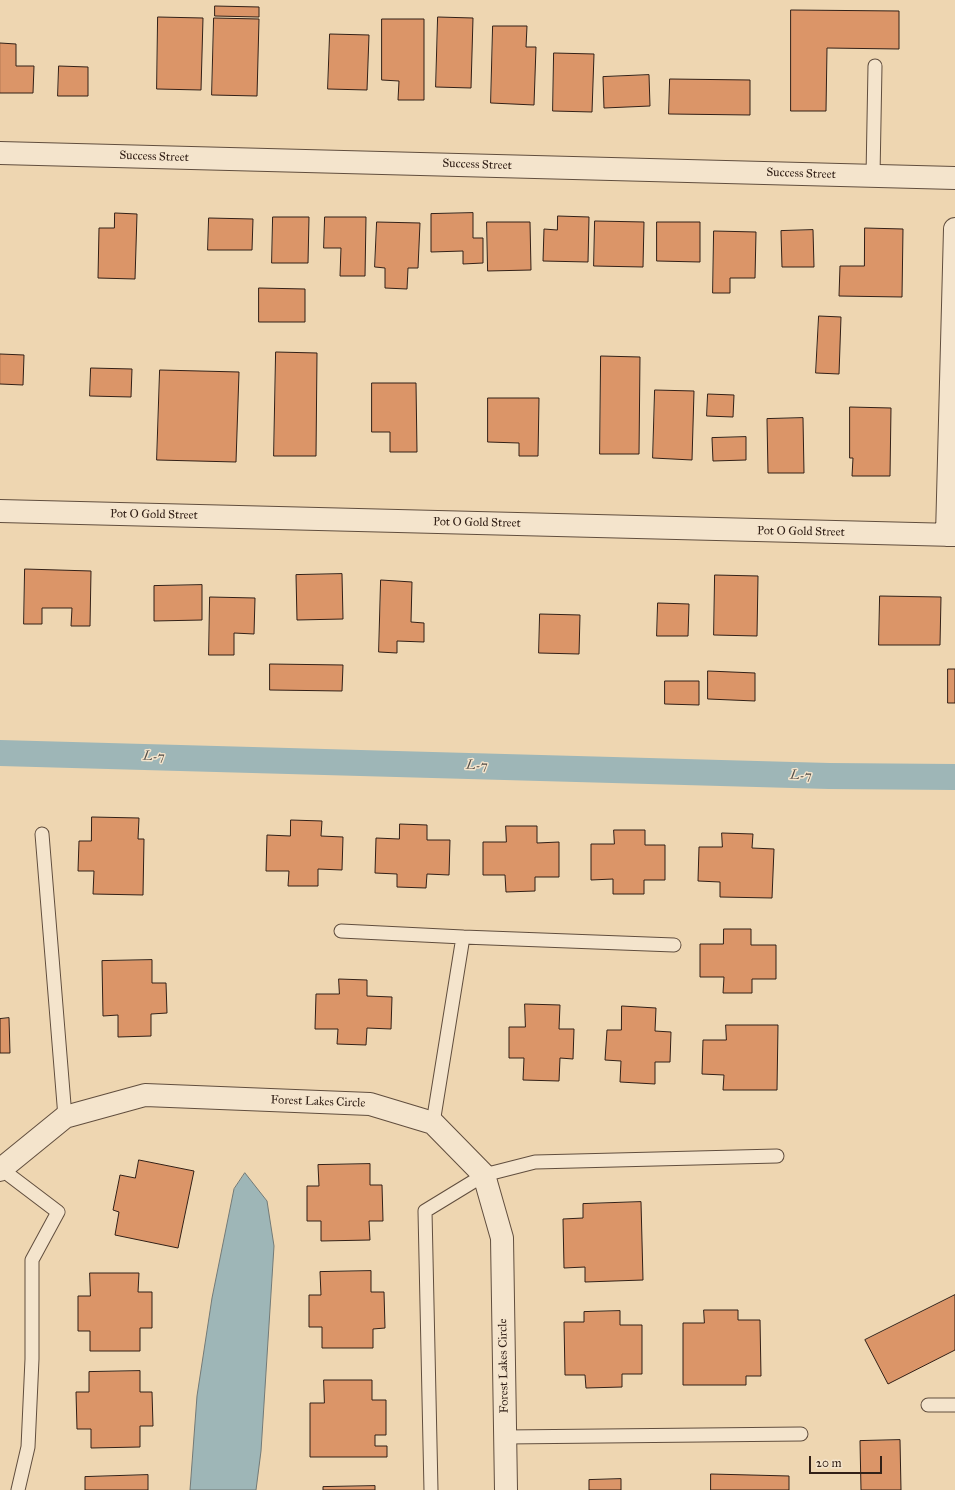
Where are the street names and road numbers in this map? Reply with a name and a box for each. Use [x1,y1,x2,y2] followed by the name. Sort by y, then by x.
[119,149,189,165] street label: Success Street
[442,157,512,173] street label: Success Street
[766,166,836,182] street label: Success Street
[110,507,198,523] street label: Pot O Gold Street
[433,515,521,531] street label: Pot O Gold Street
[757,524,845,540] street label: Pot O Gold Street
[270,1093,366,1111] street label: Forest Lakes Circle
[496,1318,512,1414] street label: Forest Lakes Circle

